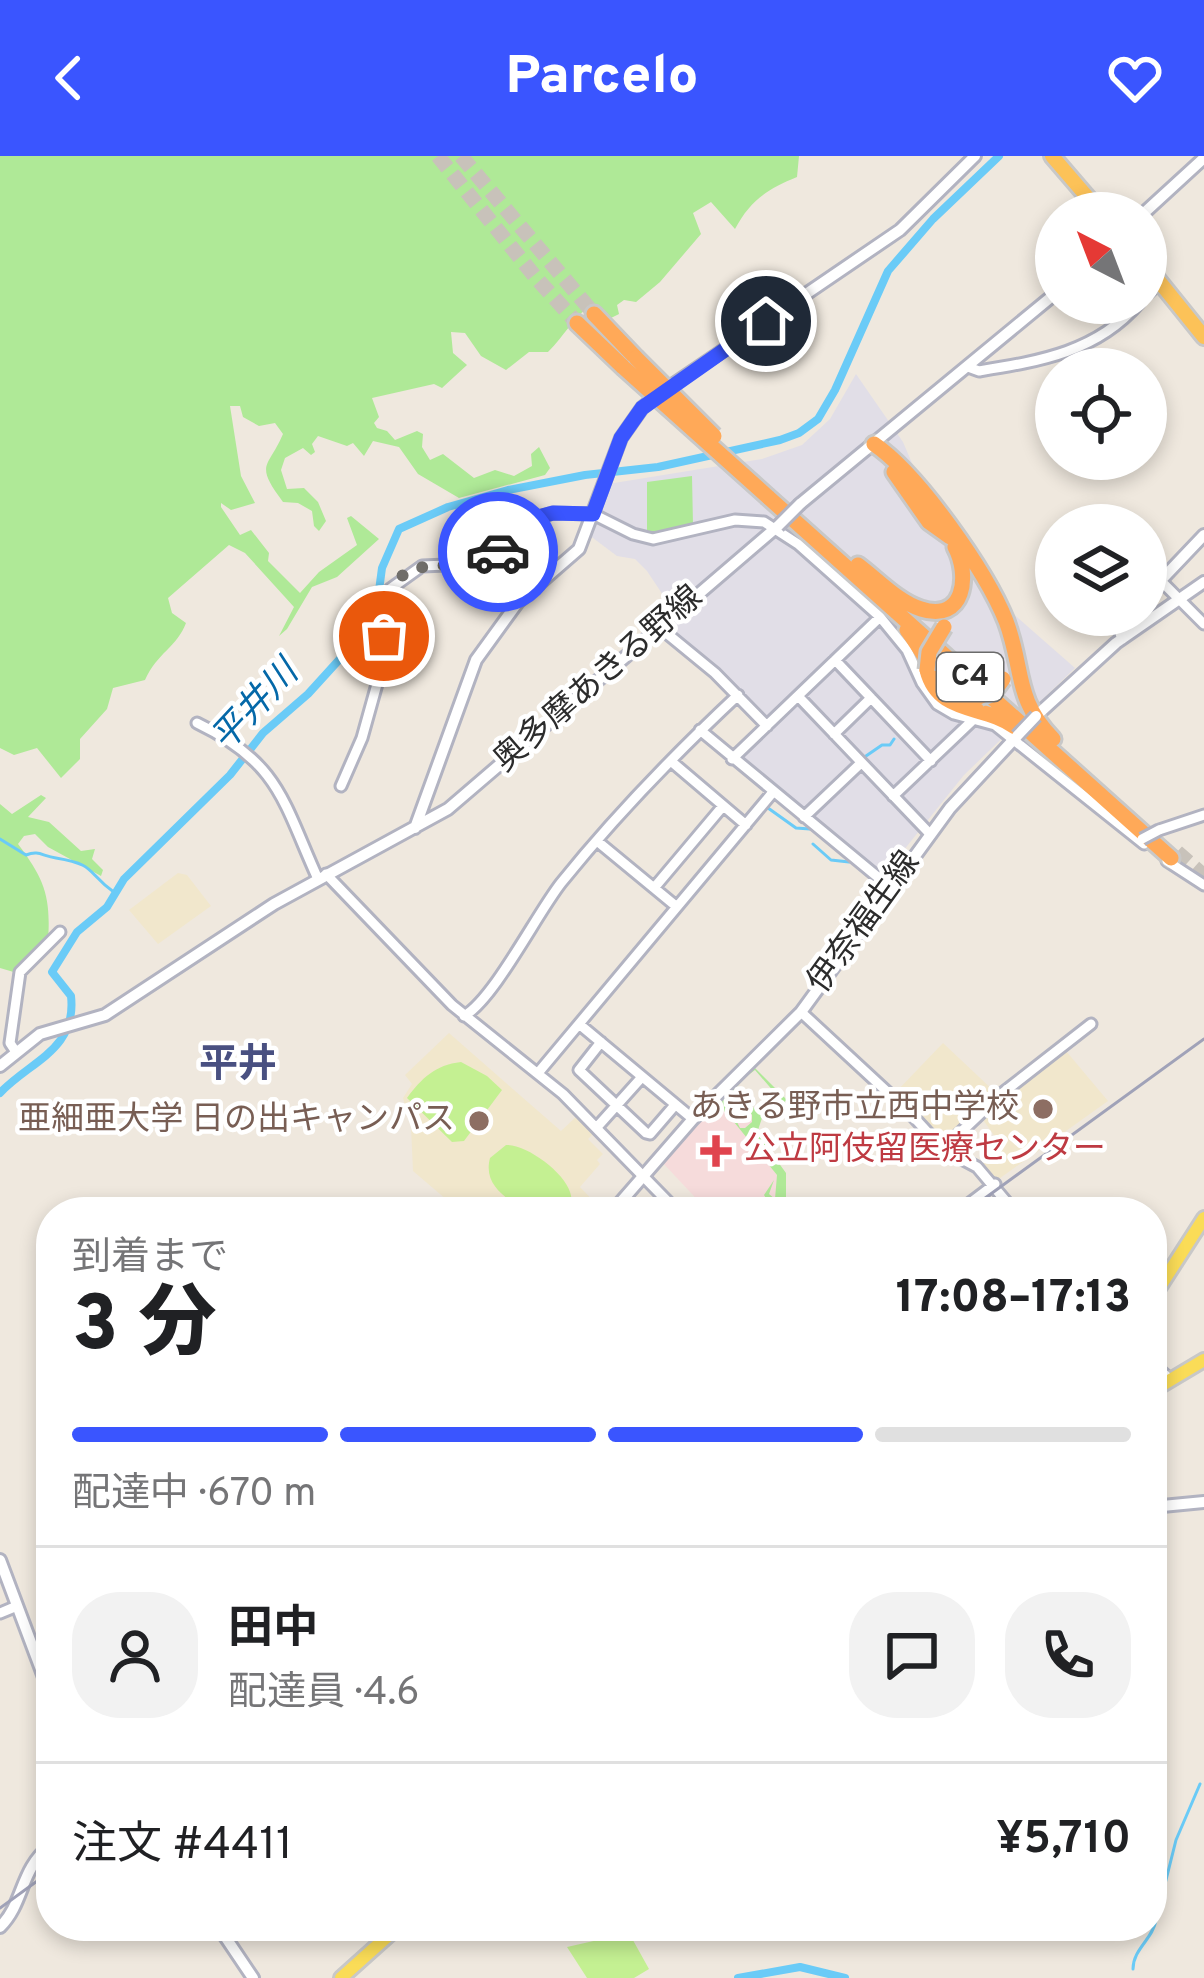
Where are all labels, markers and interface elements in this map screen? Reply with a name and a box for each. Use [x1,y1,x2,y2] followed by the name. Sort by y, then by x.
[506,44,698,113] text: Parcelo
[36,45,102,111] icon: back
[1102,45,1168,111] icon: heart
[1035,192,1167,324] north arrow
[1035,192,1167,636] map controls
[715,270,817,372] pin
[733,288,799,354] icon: home
[1035,348,1167,480] button: locate
[438,492,558,612] courier
[1035,504,1167,636] button: layers
[465,519,531,585] icon: car
[486,578,712,782] street label: 奥多摩あきる野線
[333,585,435,687] pin
[351,603,417,669] icon: bag
[202,649,312,762] water label: 平井川
[937,653,1003,701] road number: C4
[800,844,930,1002] street label: 伊奈福生線
[199,1042,277,1091] district label: 平井
[690,1088,1019,1130] place label: あきる野市立西中学校
[1030,1096,1056,1122] marker: あきる野市立西中学校
[18,1100,455,1142] place label: 亜細亜大学 日の出キャンパス
[466,1108,492,1134] marker: 亜細亜大学 日の出キャンパス
[743,1130,1106,1172] place label: 公立阿伎留医療センター
[700,1135,732,1167] marker: 公立阿伎留医療センター
[72,1235,228,1284] text: 到着まで
[896,1271,1131,1328] text: 17:08–17:13
[72,1279,217,1378] text: 3 分
[72,1471,316,1520] text: 配達中 · 670 m
[72,1592,198,1718] button: person
[849,1592,975,1718] button: chat
[1005,1592,1131,1718] button: phone
[228,1602,318,1659] text: 田中
[228,1670,420,1719] text: 配達員 · 4.6
[996,1812,1131,1869] text: ¥5,710
[72,1818,293,1875] text: 注文 #4411

